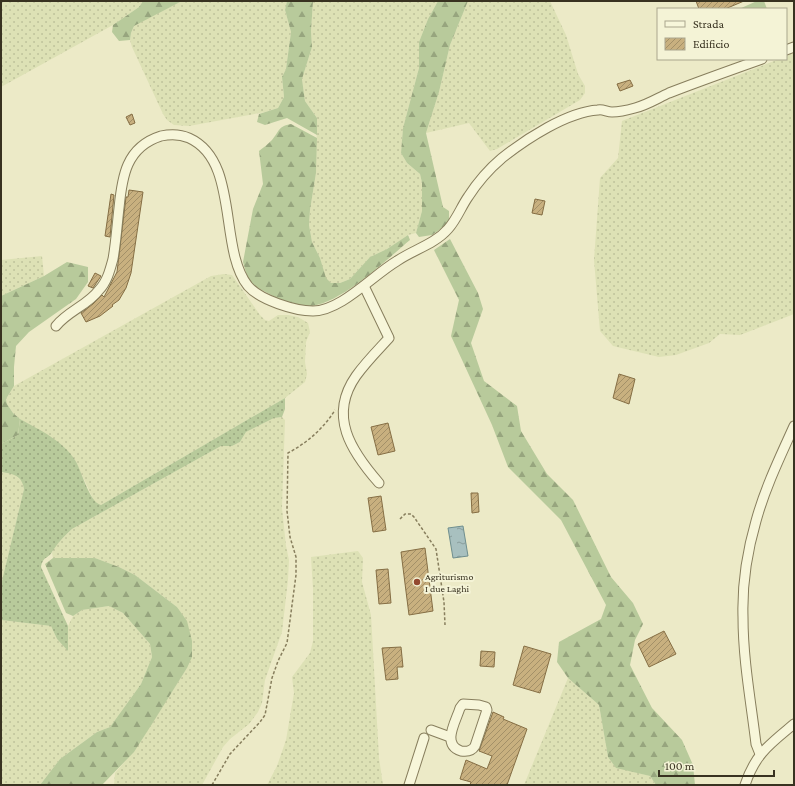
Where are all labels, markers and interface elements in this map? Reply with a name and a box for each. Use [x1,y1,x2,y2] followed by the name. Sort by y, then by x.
[657,8,787,60] legend
[693,17,724,31] text: Strada
[693,37,730,51] text: Edificio
[425,571,473,594] place label: Agriturismo I due Laghi
[412,577,422,587] marker: Agriturismo I due Laghi
[659,752,774,778] scale bar
[665,759,695,773] text: 100 m

